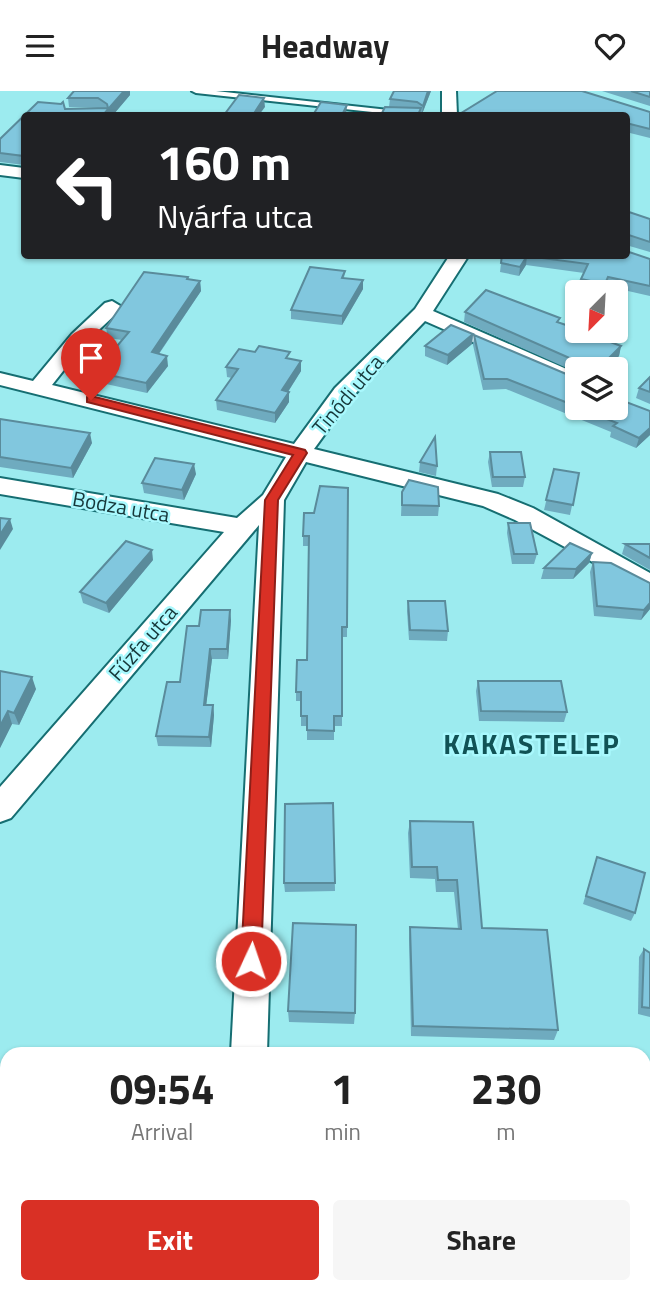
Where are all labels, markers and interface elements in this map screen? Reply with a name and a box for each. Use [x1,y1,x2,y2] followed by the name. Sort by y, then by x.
[261,22,389,70] text: Headway
[21,27,59,65] icon: menu
[591,27,629,65] icon: heart
[157,124,291,199] text: 160 m
[42,140,133,231] icon: left
[157,192,313,240] text: Nyárfa utca
[565,280,628,343] north arrow
[565,280,628,420] map controls
[61,328,121,400] pin
[72,339,110,377] icon: arrive
[304,347,391,442] street label: Tinódi utca
[565,357,628,420] button: layers
[70,482,173,530] street label: Bodza utca
[100,597,185,687] street label: Fűzfa utca
[443,722,621,765] district label: KAKASTELEP
[214,924,288,998] position arrow
[110,1056,215,1120] text: 09:54
[331,1056,354,1120] text: 1
[471,1056,541,1120] text: 230
[131,1114,193,1149] text: Arrival
[324,1114,361,1149] text: min
[496,1114,516,1149] text: m
[21,1200,319,1280] button: Exit
[333,1200,630,1280] button: Share

